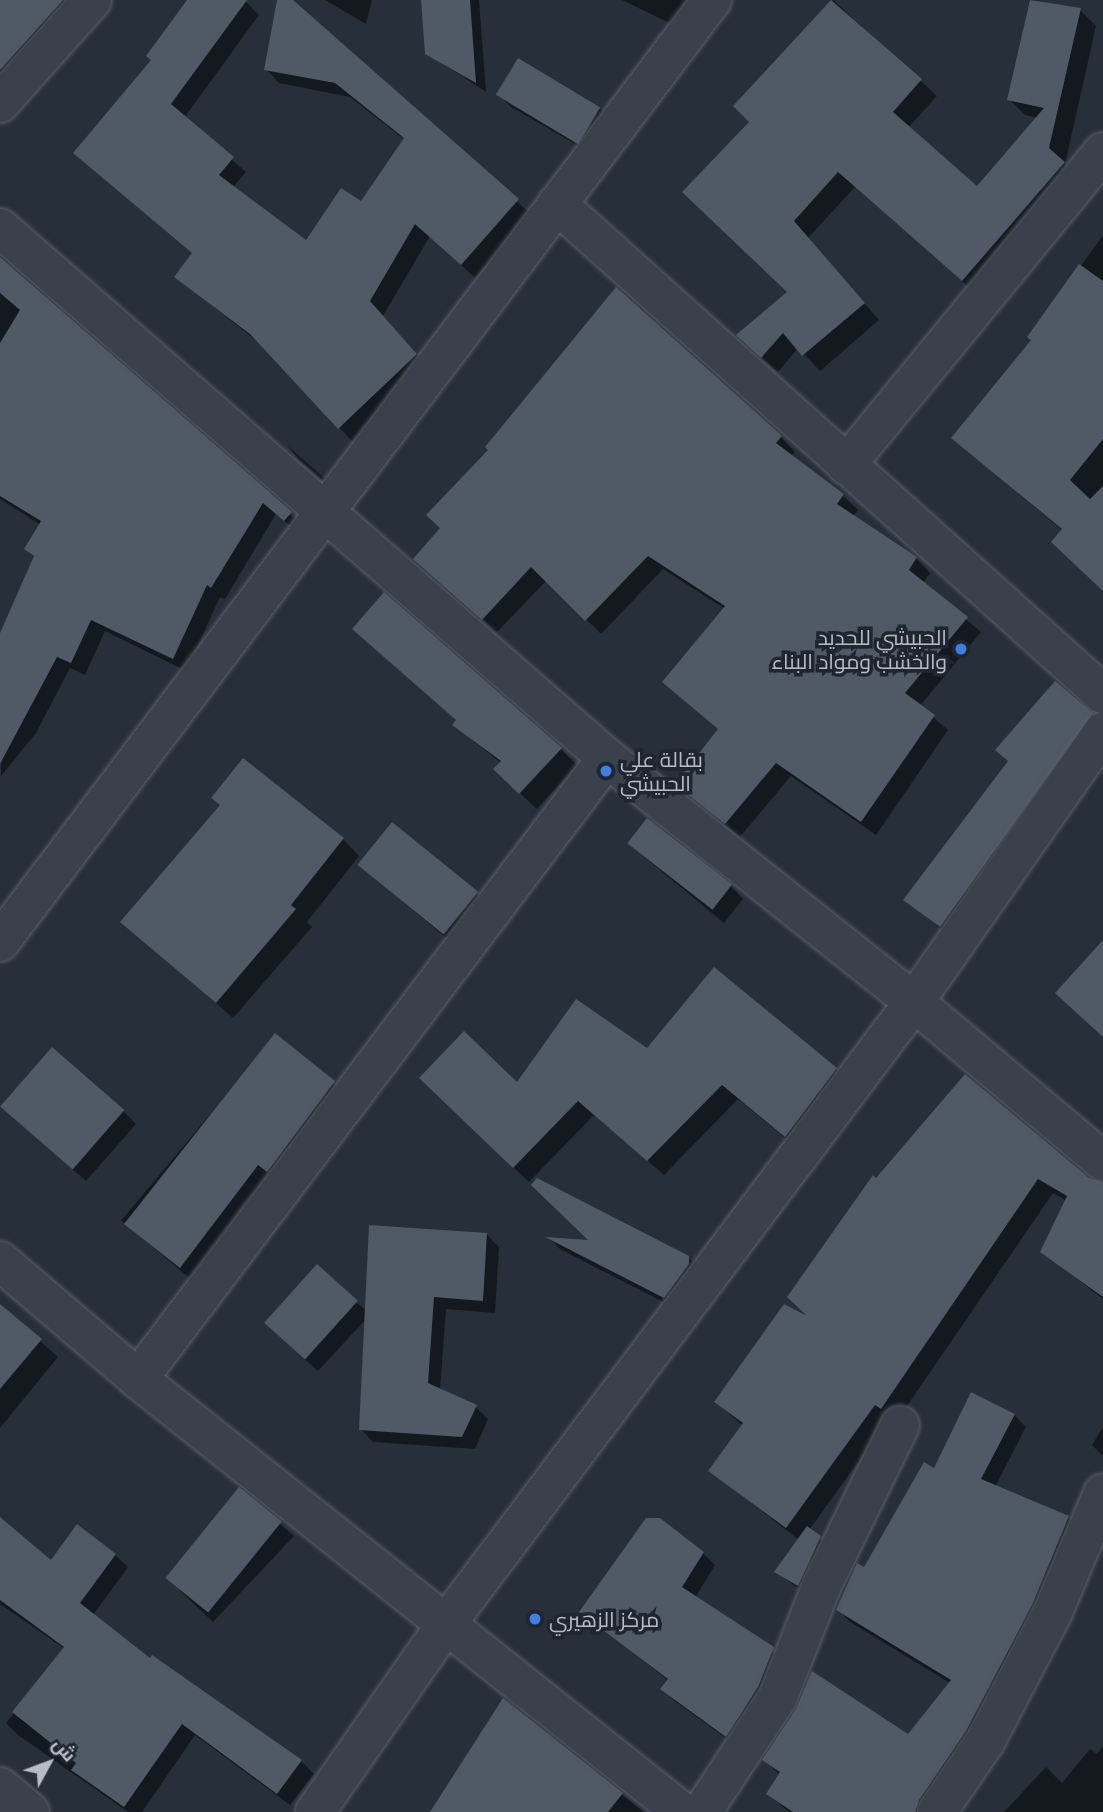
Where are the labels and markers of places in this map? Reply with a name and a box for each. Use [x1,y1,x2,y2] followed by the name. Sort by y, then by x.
[772,624,947,674] place label: الحبيشي للحديد والخشب ومواد البناء
[953,641,969,657] marker: الحبيشي للحديد والخشب ومواد البناء
[620,746,703,796] place label: بقالة علي الحبيشي
[598,763,614,779] marker: بقالة علي الحبيشي
[549,1606,659,1632] place label: مركز الزهيري
[527,1611,543,1627] marker: مركز الزهيري

